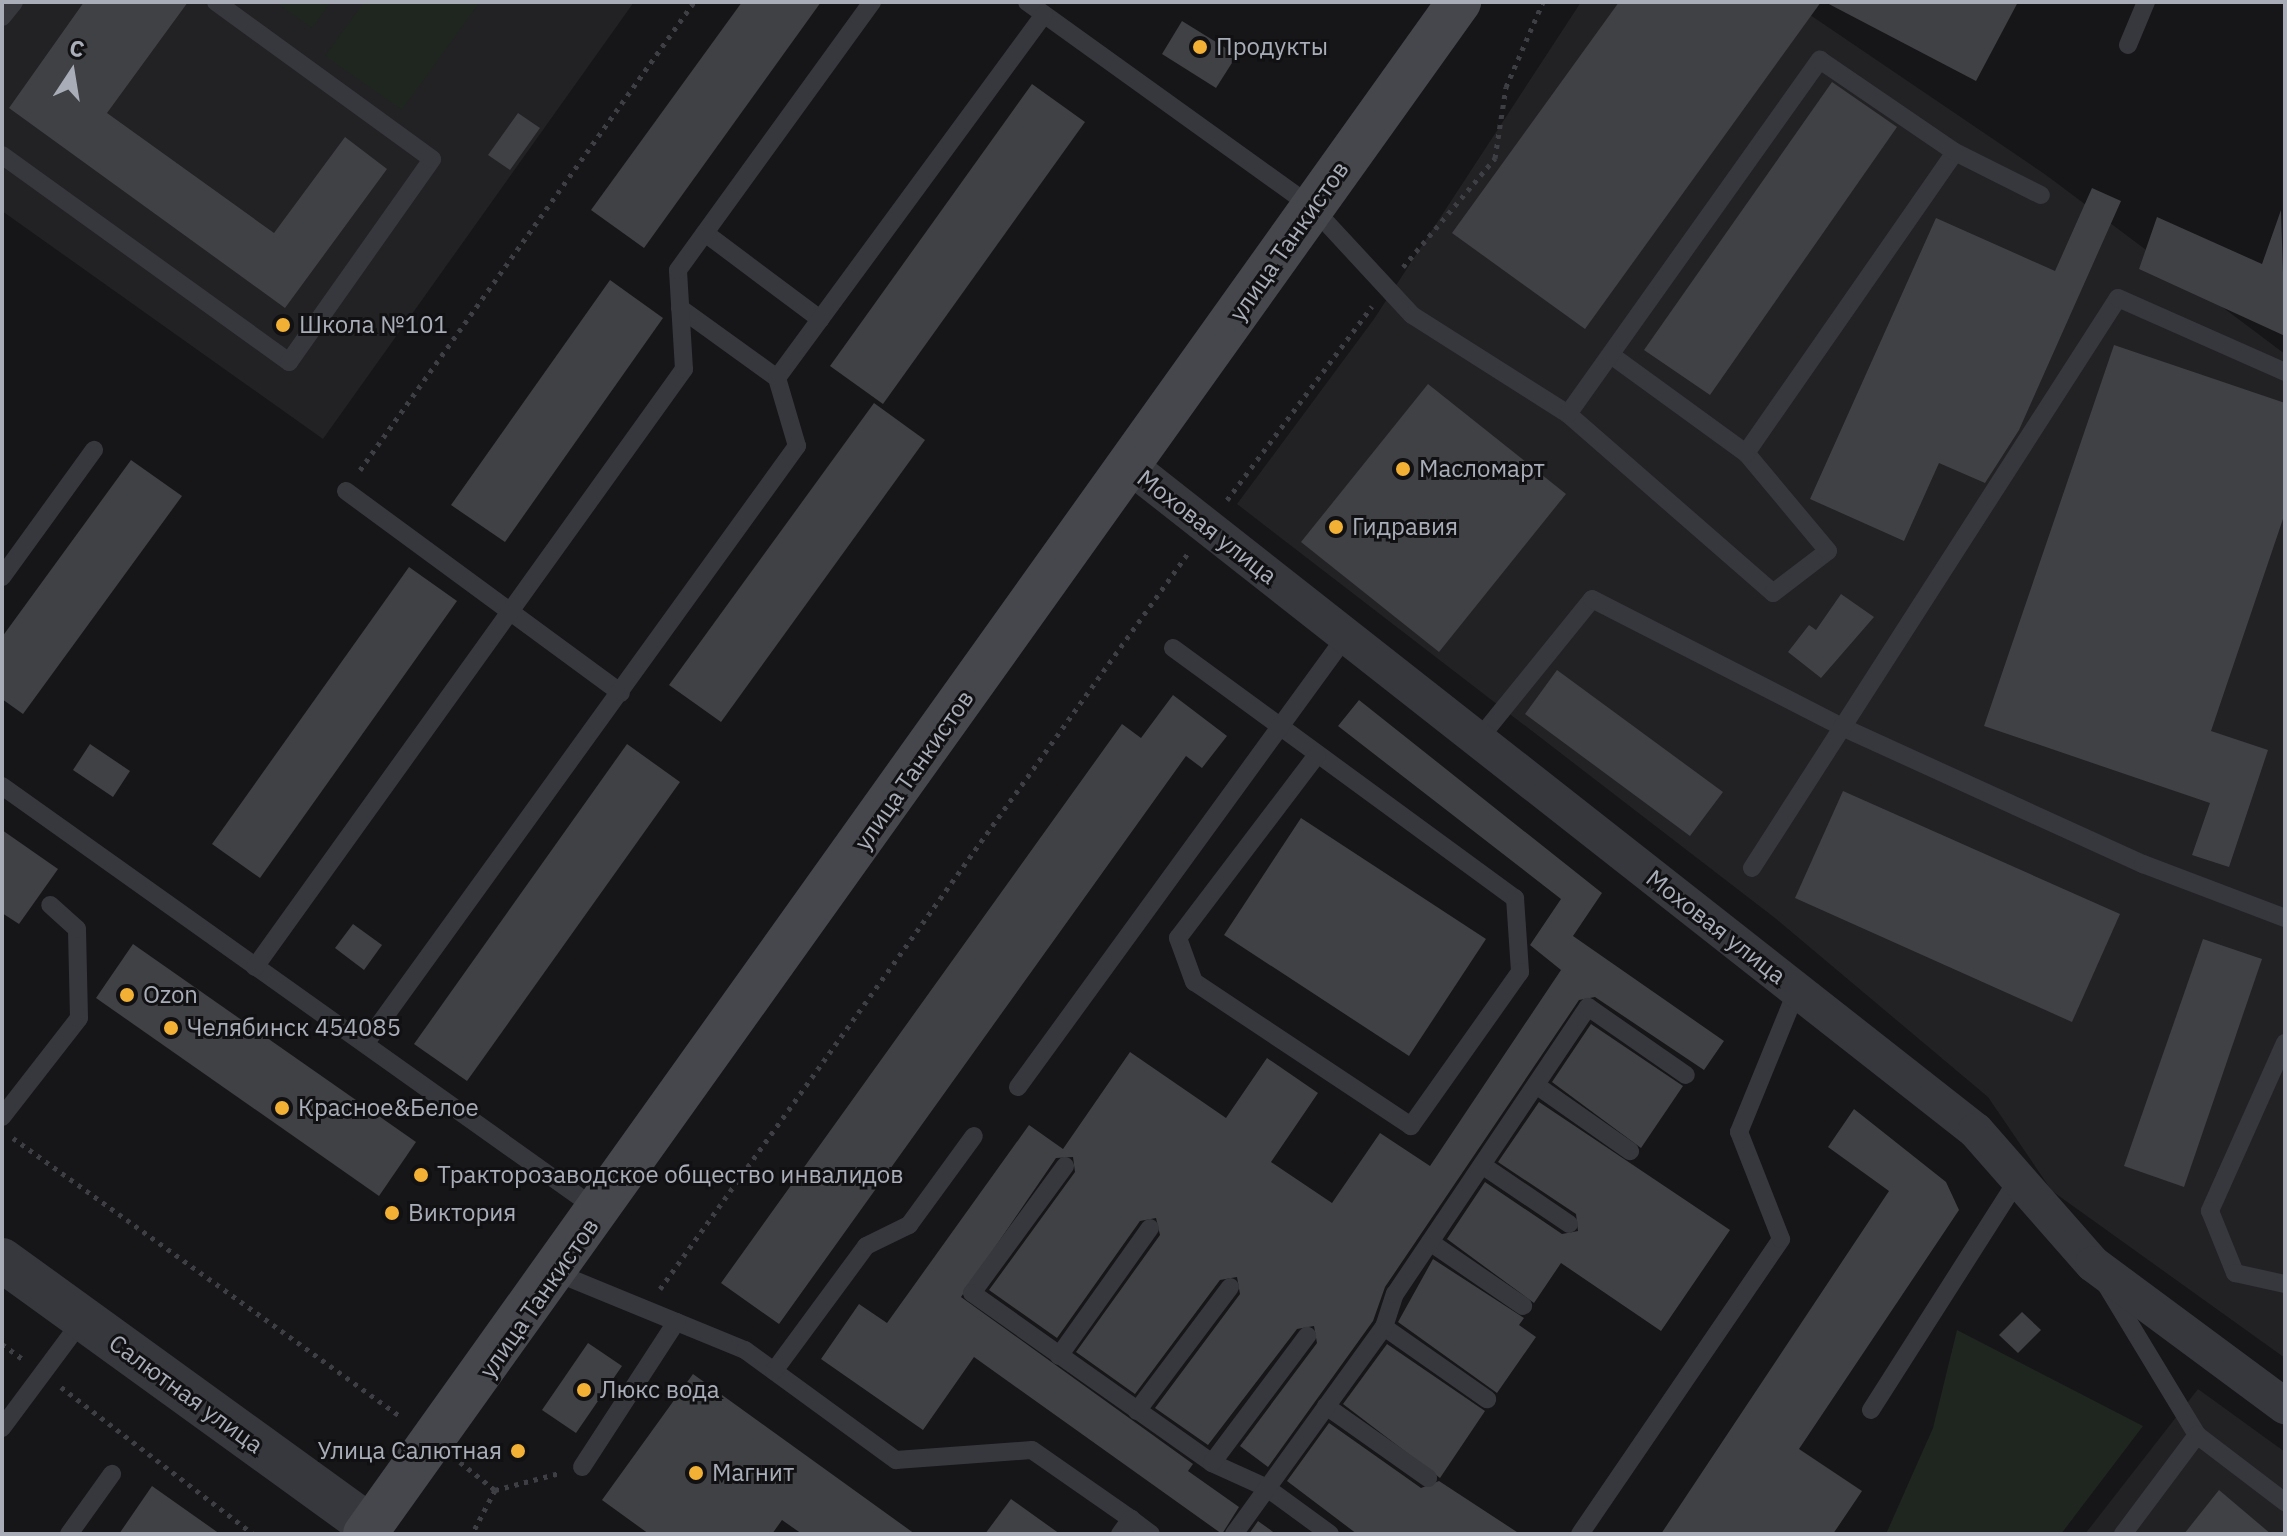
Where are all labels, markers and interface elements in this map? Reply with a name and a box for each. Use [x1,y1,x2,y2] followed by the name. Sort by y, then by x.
[32,32,112,112] north arrow
[67,32,87,64] text: С
[1216,33,1328,61] place label: Продукты
[1191,38,1209,56] marker: Продукты
[1223,156,1355,326] street label: улица Танкистов
[299,311,448,339] place label: Школа №101
[274,316,292,334] marker: Школа №101
[1419,455,1545,483] place label: Масломарт
[1394,460,1412,478] marker: Масломарт
[1132,464,1282,590] street label: Моховая улица
[1352,513,1458,541] place label: Гидравия
[1327,518,1345,536] marker: Гидравия
[848,685,980,855] street label: улица Танкистов
[1641,864,1791,990] street label: Моховая улица
[143,981,198,1009] place label: Ozon
[118,986,136,1004] marker: Ozon
[187,1014,401,1042] place label: Челябинск 454085
[162,1019,180,1037] marker: Челябинск 454085
[298,1094,479,1122] place label: Красное&Белое
[273,1099,291,1117] marker: Красное&Белое
[437,1161,904,1189] place label: Тракторозаводское общество инвалидов
[412,1166,430,1184] marker: Тракторозаводское общество инвалидов
[408,1199,516,1227] place label: Виктория
[383,1204,401,1222] marker: Виктория
[473,1213,605,1383] street label: улица Танкистов
[103,1329,269,1459] street label: Салютная улица
[600,1376,720,1404] place label: Люкс вода
[575,1381,593,1399] marker: Люкс вода
[318,1437,502,1465] place label: Улица Салютная
[509,1442,527,1460] marker: Улица Салютная
[712,1459,794,1487] place label: Магнит
[687,1464,705,1482] marker: Магнит

